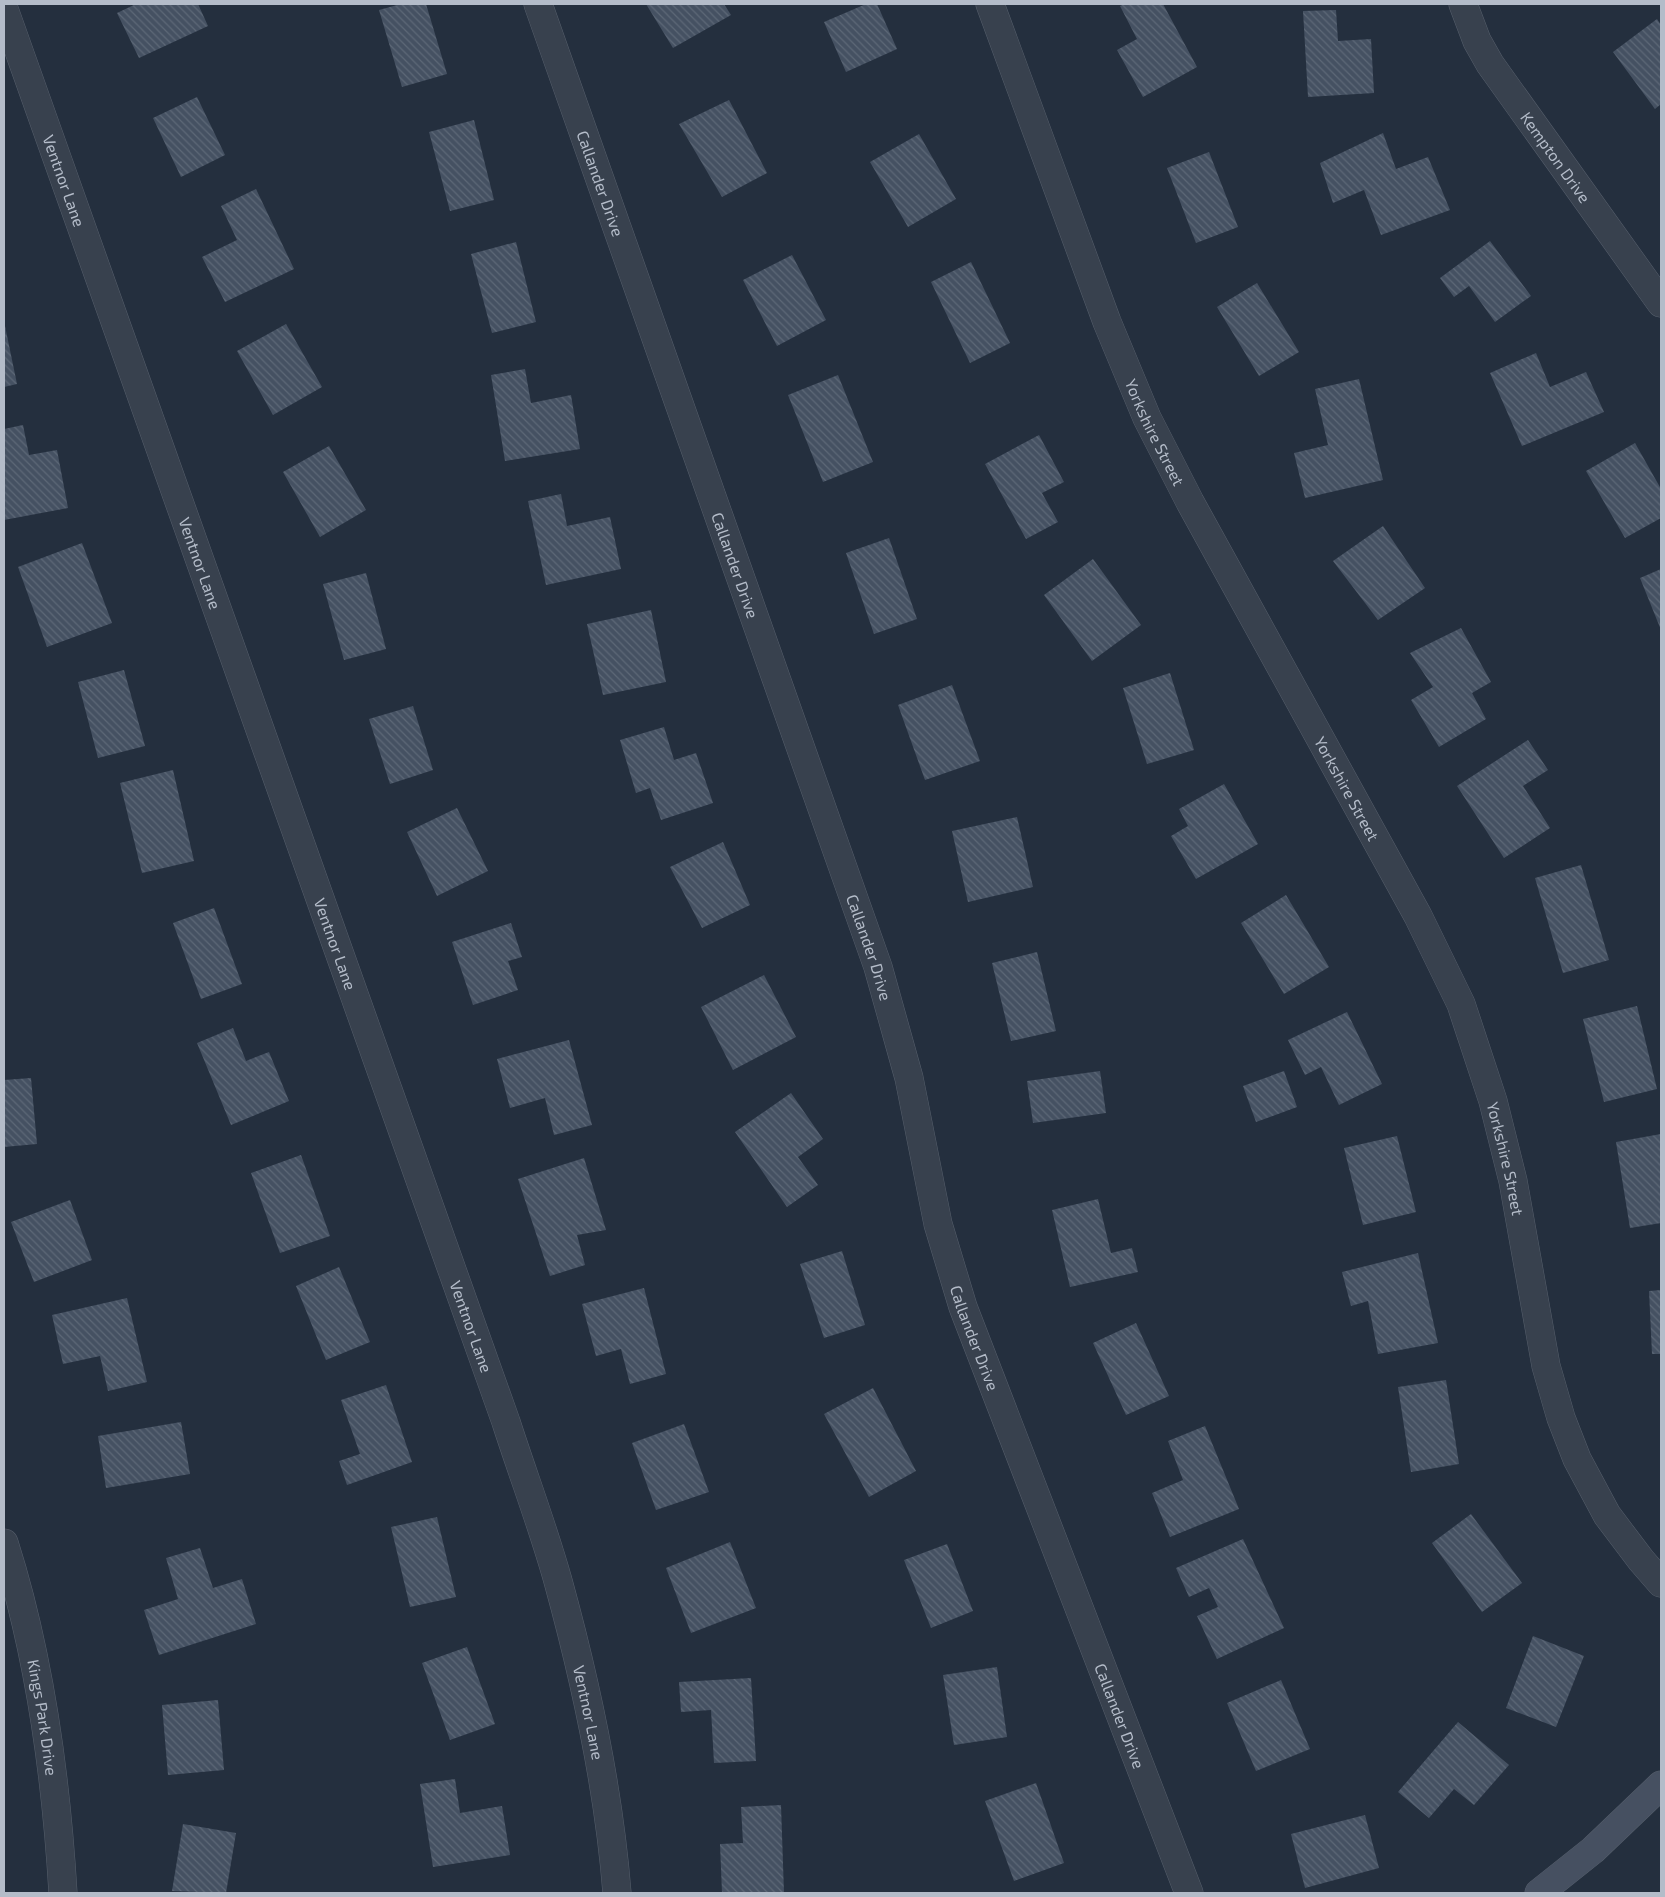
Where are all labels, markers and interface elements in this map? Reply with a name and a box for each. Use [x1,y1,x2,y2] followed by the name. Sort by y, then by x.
[1517,108,1595,206] street label: Kempton Drive
[574,128,629,239] street label: Callander Drive
[40,132,90,229] street label: Ventnor Lane
[1122,376,1189,488] street label: Yorkshire Street
[709,510,764,621] street label: Callander Drive
[176,515,226,612] street label: Ventnor Lane
[1311,733,1384,844] street label: Yorkshire Street
[843,891,896,1003] street label: Callander Drive
[311,895,361,992] street label: Ventnor Lane
[1484,1100,1528,1217] street label: Yorkshire Street
[447,1278,497,1375] street label: Ventnor Lane
[947,1283,1004,1393] street label: Callander Drive
[25,1657,62,1777] street label: Kings Park Drive
[1092,1660,1149,1771] street label: Callander Drive
[570,1663,609,1761] street label: Ventnor Lane

